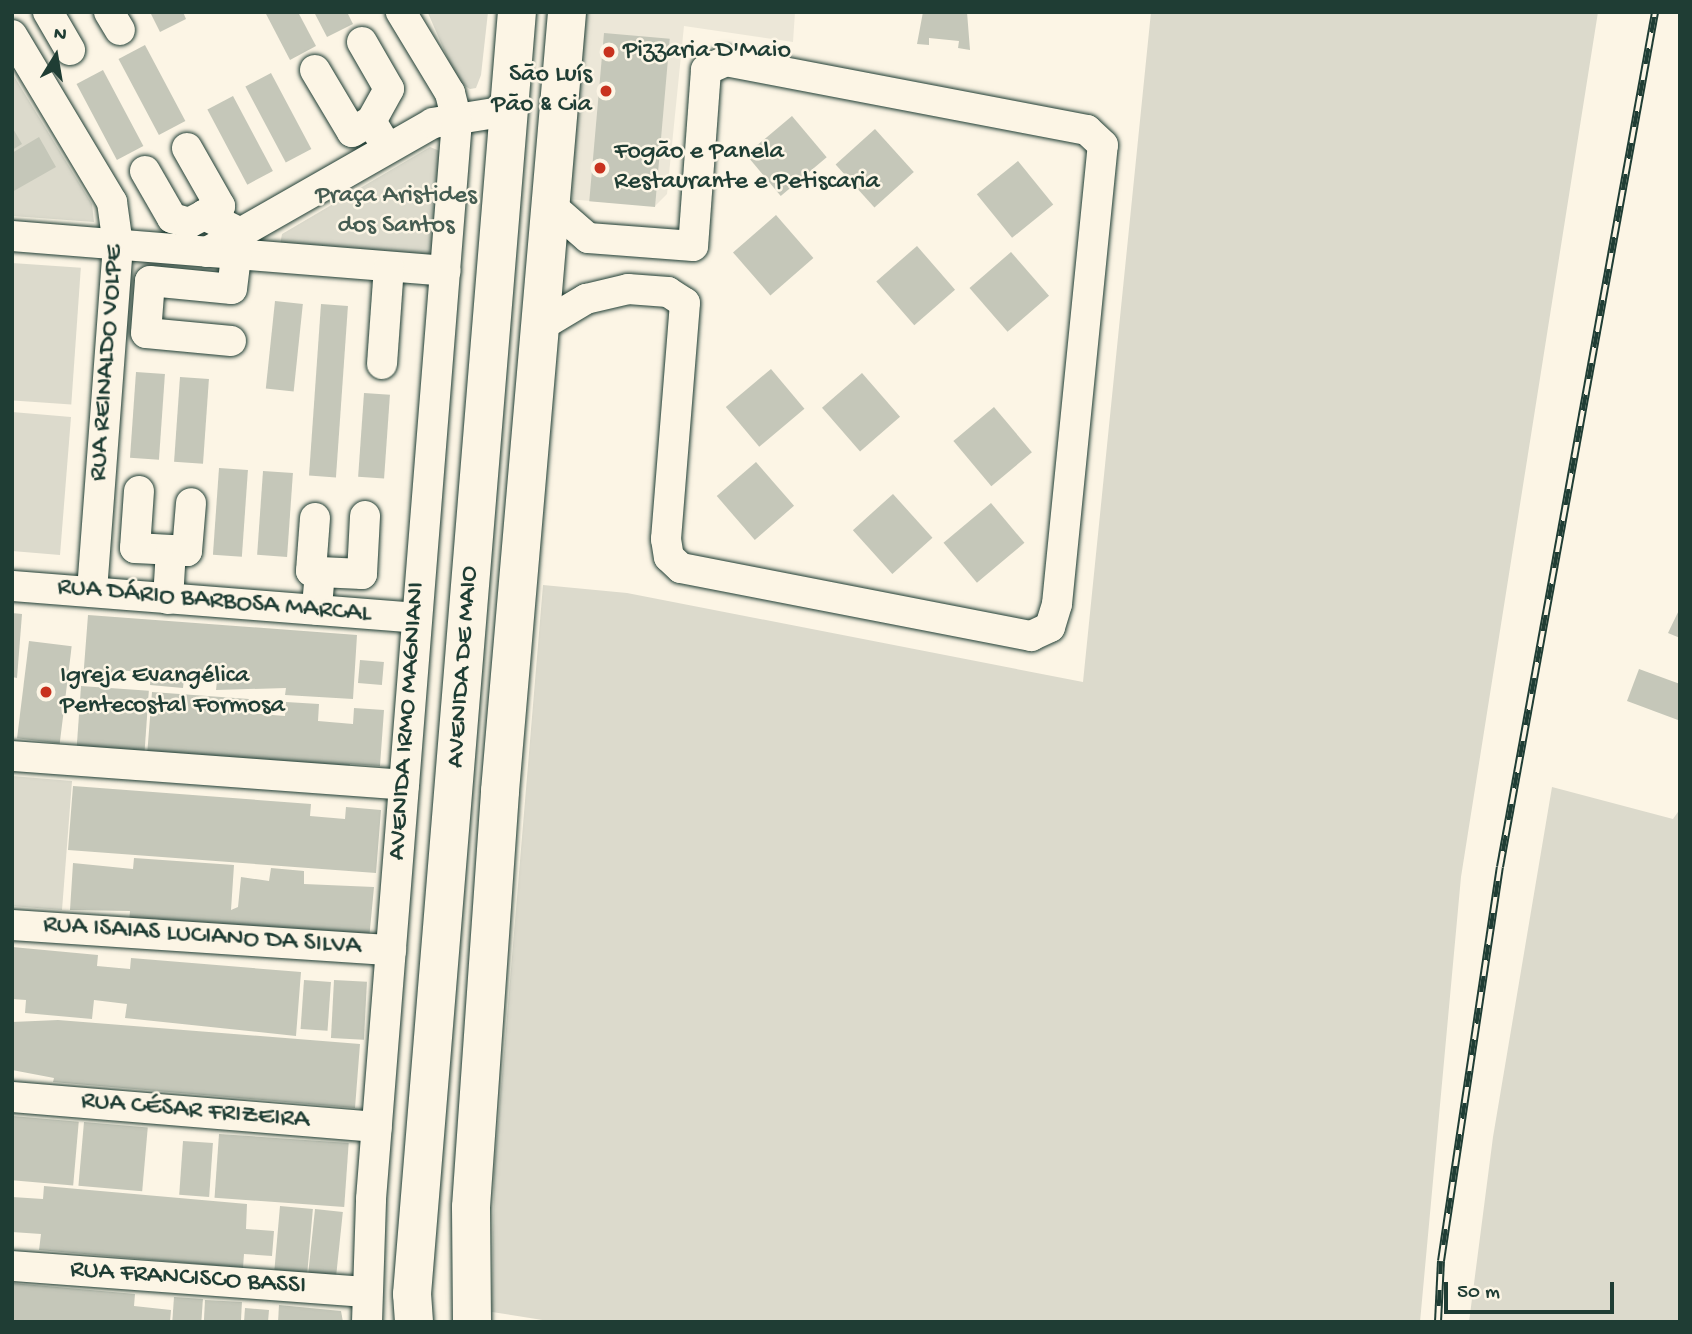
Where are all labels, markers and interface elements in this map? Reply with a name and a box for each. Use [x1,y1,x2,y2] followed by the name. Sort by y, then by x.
[21,21,91,91] north arrow
[52,22,68,47] text: N
[623,36,791,68] place label: Pizzaria D'Maio
[601,44,617,60] marker: Pizzaria D'Maio
[491,60,592,122] place label: São Luís Pão & Cia
[598,83,614,99] marker: São Luís Pão & Cia
[614,137,880,198] place label: Fogão e Panela Restaurante e Petiscaria
[592,160,608,176] marker: Fogão e Panela Restaurante e Petiscaria
[315,181,477,242] park label: Praça Aristides dos Santos
[84,244,132,482] street label: RUA REINALDO VOLPE
[441,565,487,769] street label: AVENIDA DE MAIO
[56,573,372,631] street label: RUA DÁRIO BARBOSA MARCAL
[383,581,433,861] street label: AVENIDA IRMO MAGNIANI
[60,661,285,722] place label: Igreja Evangélica Pentecostal Formosa
[38,684,54,700] marker: Igreja Evangélica Pentecostal Formosa
[42,910,362,964] street label: RUA ISAIAS LUCIANO DA SILVA
[80,1086,310,1138] street label: RUA CÉSAR FRIZEIRA
[69,1255,307,1303] street label: RUA FRANCISCO BASSI
[1447,1268,1617,1312] scale bar
[1457,1281,1500,1306] text: 50 m

